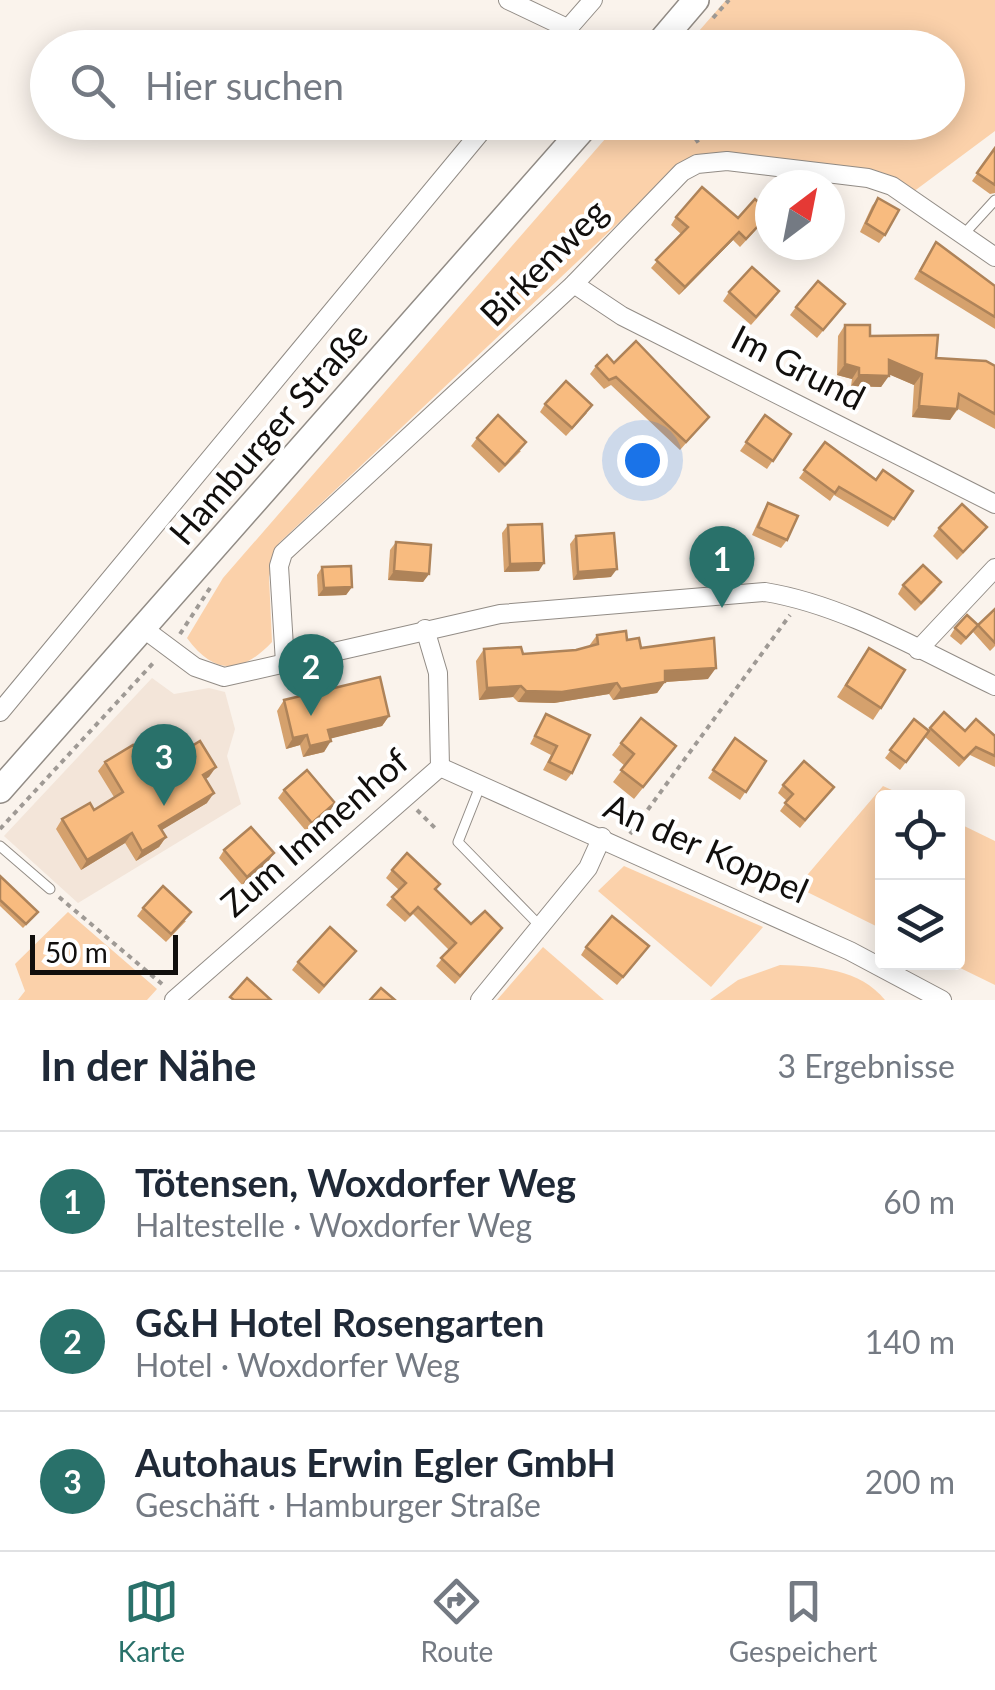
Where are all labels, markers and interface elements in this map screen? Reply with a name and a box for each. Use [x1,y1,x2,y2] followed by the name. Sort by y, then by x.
[30,30,965,140] search box
[65,58,120,113] icon: search
[145,62,344,108] text: Hier suchen
[755,170,845,260] north arrow
[470,189,615,334] street label: Birkenweg
[160,313,375,552] street label: Hamburger Straße
[725,315,873,418] street label: Im Grund
[617,435,668,486] your location
[690,526,754,608] pin: 1
[278,634,344,716] pin: 2
[132,724,196,806] pin: 3
[212,739,416,924] street label: Zum Immenhof
[598,783,815,911] street label: An der Koppel
[875,790,965,970] map controls
[875,790,965,880] button: locate
[875,880,965,970] button: layers
[30,930,178,974] scale bar
[45,935,108,969] text: 50 m
[40,1040,257,1090] text: In der Nähe
[778,1046,955,1085] text: 3 Ergebnisse
[135,1159,576,1205] text: Tötensen, Woxdorfer Weg
[63,1182,82,1221] text: 1
[883,1182,955,1221] text: 60 m
[135,1205,532,1244] text: Haltestelle · Woxdorfer Weg
[135,1299,544,1345] text: G&H Hotel Rosengarten
[63,1322,82,1361] text: 2
[865,1322,955,1361] text: 140 m
[135,1345,460,1384] text: Hotel · Woxdorfer Weg
[135,1439,616,1485] text: Autohaus Erwin Egler GmbH
[63,1462,82,1501] text: 3
[865,1462,955,1501] text: 200 m
[135,1485,541,1524] text: Geschäft · Hamburger Straße
[118,1574,185,1668] tab: Karte
[421,1574,493,1668] tab: Route
[729,1574,877,1668] tab: Gespeichert

